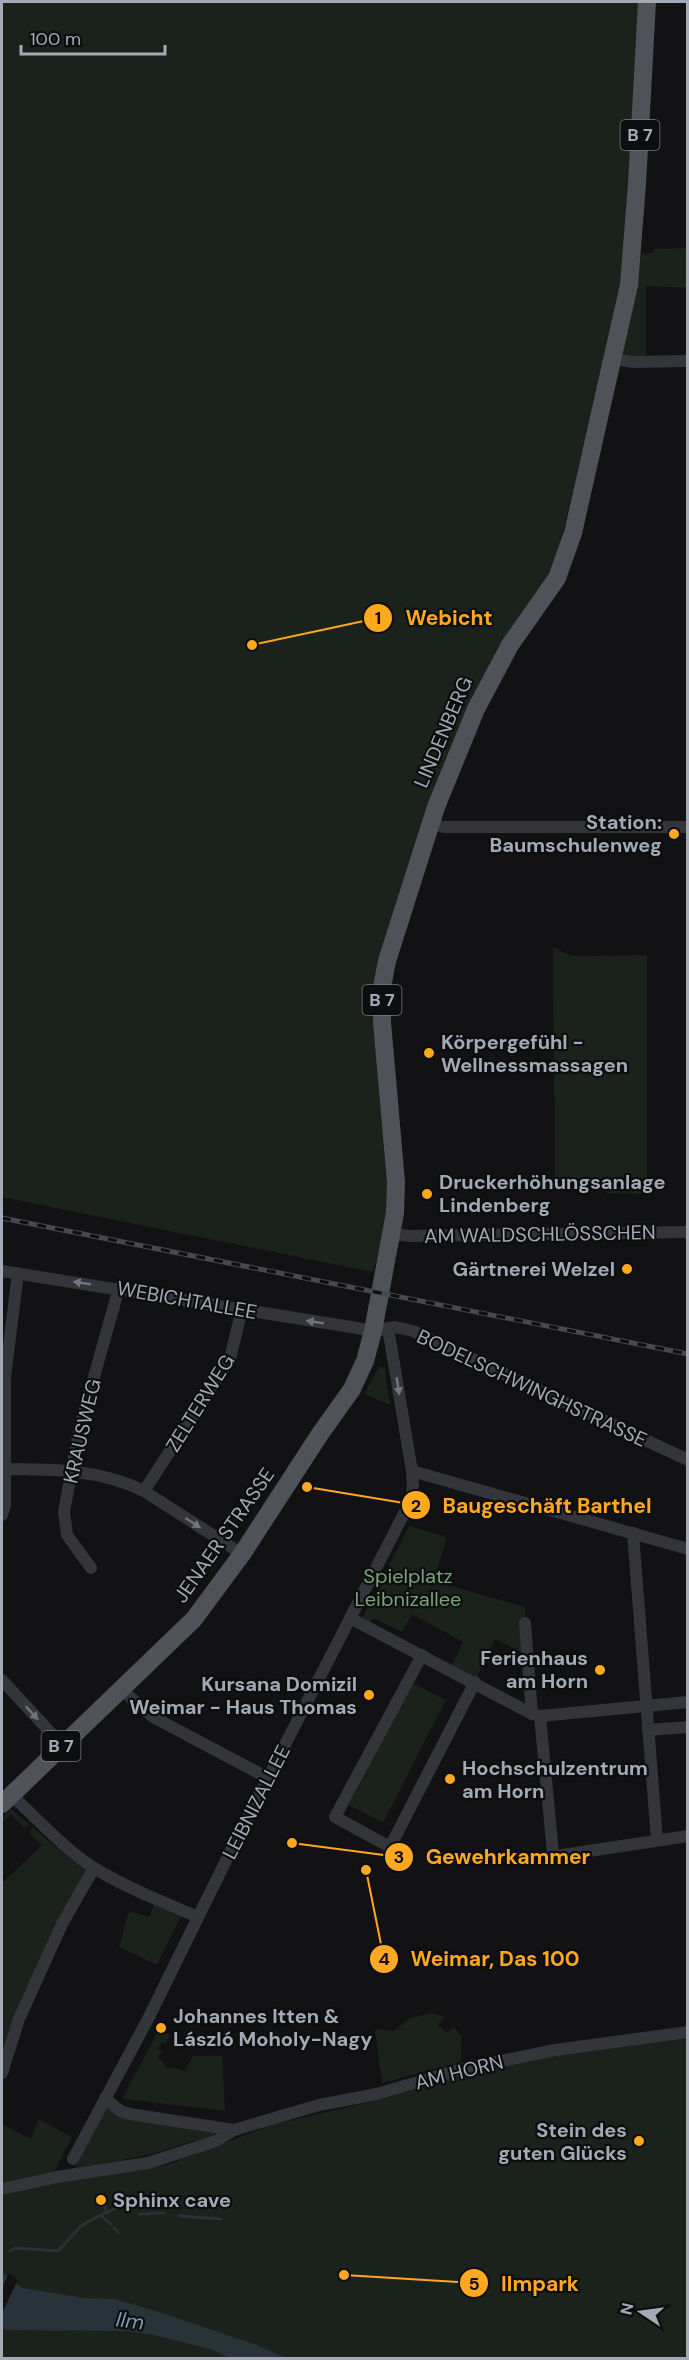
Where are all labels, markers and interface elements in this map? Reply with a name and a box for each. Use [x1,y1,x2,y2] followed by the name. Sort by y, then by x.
[21,18,165,56] scale bar
[30,27,81,51] text: 100 m
[620,120,660,150] road number: B 7
[363,598,505,637] callout: Webicht
[405,604,493,632] text: Webicht
[375,606,381,630] text: 1
[408,672,478,792] street label: LINDENBERG
[489,809,662,858] place label: Station: Baumschulenweg
[667,827,681,841] marker: Station: Baumschulenweg
[362,985,401,1015] road number: B 7
[441,1029,628,1078] place label: Körpergefühl - Wellnessmassagen
[422,1046,436,1060] marker: Körpergefühl - Wellnessmassagen
[439,1169,666,1218] place label: Druckerhöhungsanlage Lindenberg
[420,1187,434,1201] marker: Druckerhöhungsanlage Lindenberg
[424,1219,656,1249] street label: AM WALDSCHLÖSSCHEN
[452,1256,615,1282] place label: Gärtnerei Welzel
[620,1262,634,1276] marker: Gärtnerei Welzel
[115,1275,259,1325] street label: WEBICHTALLEE
[72,1278,91,1287] one-way arrow
[306,1317,325,1326] one-way arrow
[413,1323,651,1453] street label: BODELSCHWINGHSTRASSE
[160,1349,240,1457] street label: ZELTERWEG
[57,1376,107,1486] street label: KRAUSWEG
[394,1376,403,1395] one-way arrow
[168,1462,280,1608] street label: JENAER STRASSE
[401,1486,664,1525] callout: Baugeschäft Barthel
[442,1492,652,1520] text: Baugeschäft Barthel
[411,1494,421,1518] text: 2
[185,1517,201,1528] one-way arrow
[355,1563,461,1612] park label: Spielplatz Leibnizallee
[480,1645,588,1694] place label: Ferienhaus am Horn
[593,1663,607,1677] marker: Ferienhaus am Horn
[129,1671,357,1720] place label: Kursana Domizil Weimar - Haus Thomas
[362,1688,376,1702] marker: Kursana Domizil Weimar - Haus Thomas
[25,1705,39,1720] one-way arrow
[42,1731,80,1761] road number: B 7
[216,1740,296,1864] street label: LEIBNIZALLEE
[462,1755,648,1804] place label: Hochschulzentrum am Horn
[443,1772,457,1786] marker: Hochschulzentrum am Horn
[384,1837,602,1876] callout: Gewehrkammer
[426,1843,591,1871] text: Gewehrkammer
[394,1845,404,1869] text: 3
[369,1939,592,1978] callout: Weimar, Das 100
[410,1945,580,1973] text: Weimar, Das 100
[378,1947,390,1971] text: 4
[173,2003,372,2052] place label: Johannes Itten & László Moholy-Nagy
[154,2021,168,2035] marker: Johannes Itten & László Moholy-Nagy
[412,2048,506,2096] street label: AM HORN
[498,2117,627,2166] place label: Stein des guten Glücks
[632,2134,646,2148] marker: Stein des guten Glücks
[113,2187,231,2213] place label: Sphinx cave
[94,2193,108,2207] marker: Sphinx cave
[459,2264,591,2303] callout: Ilmpark
[501,2270,579,2298] text: Ilmpark
[468,2272,480,2296] text: 5
[611,2282,671,2342] north arrow
[615,2301,638,2317] text: N
[114,2305,146,2337] water label: Ilm

